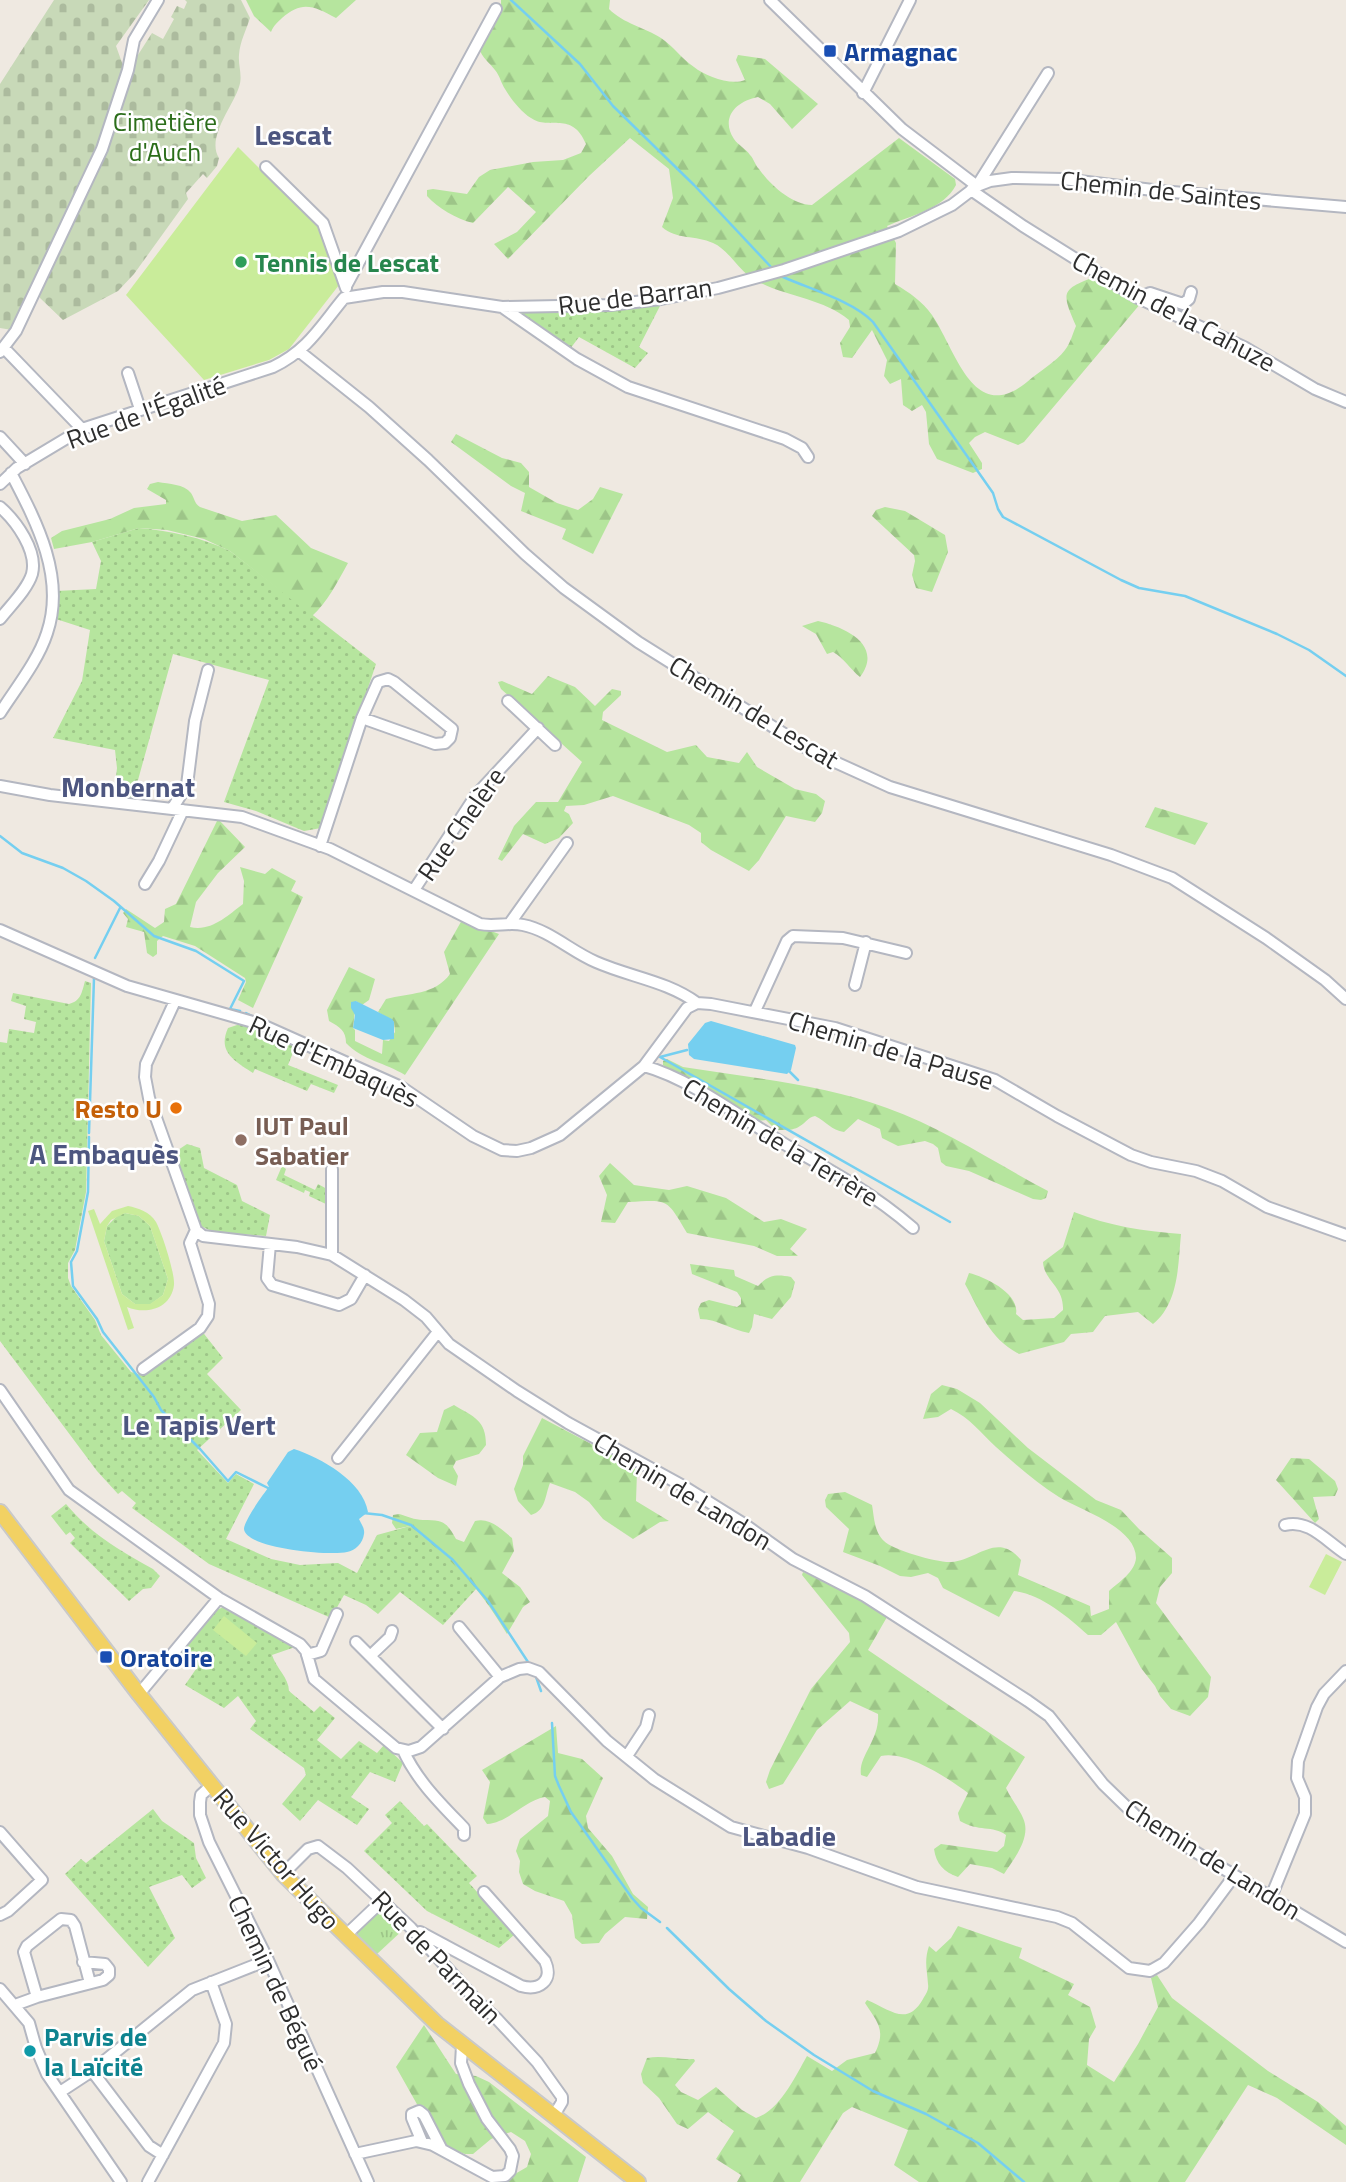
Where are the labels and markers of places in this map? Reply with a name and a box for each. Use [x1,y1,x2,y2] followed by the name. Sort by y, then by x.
[844,32,958,71] place label: Armagnac
[822,43,838,59] marker: Armagnac
[255,243,439,282] place label: Tennis de Lescat
[233,254,249,270] marker: Tennis de Lescat
[75,1089,162,1128] place label: Resto U
[168,1100,184,1116] marker: Resto U
[255,1106,349,1175] place label: IUT Paul Sabatier
[233,1132,249,1148] marker: IUT Paul Sabatier
[120,1638,213,1677] place label: Oratoire
[98,1649,114,1665] marker: Oratoire
[44,2017,147,2086] place label: Parvis de la Laïcité
[22,2043,38,2059] marker: Parvis de la Laïcité

